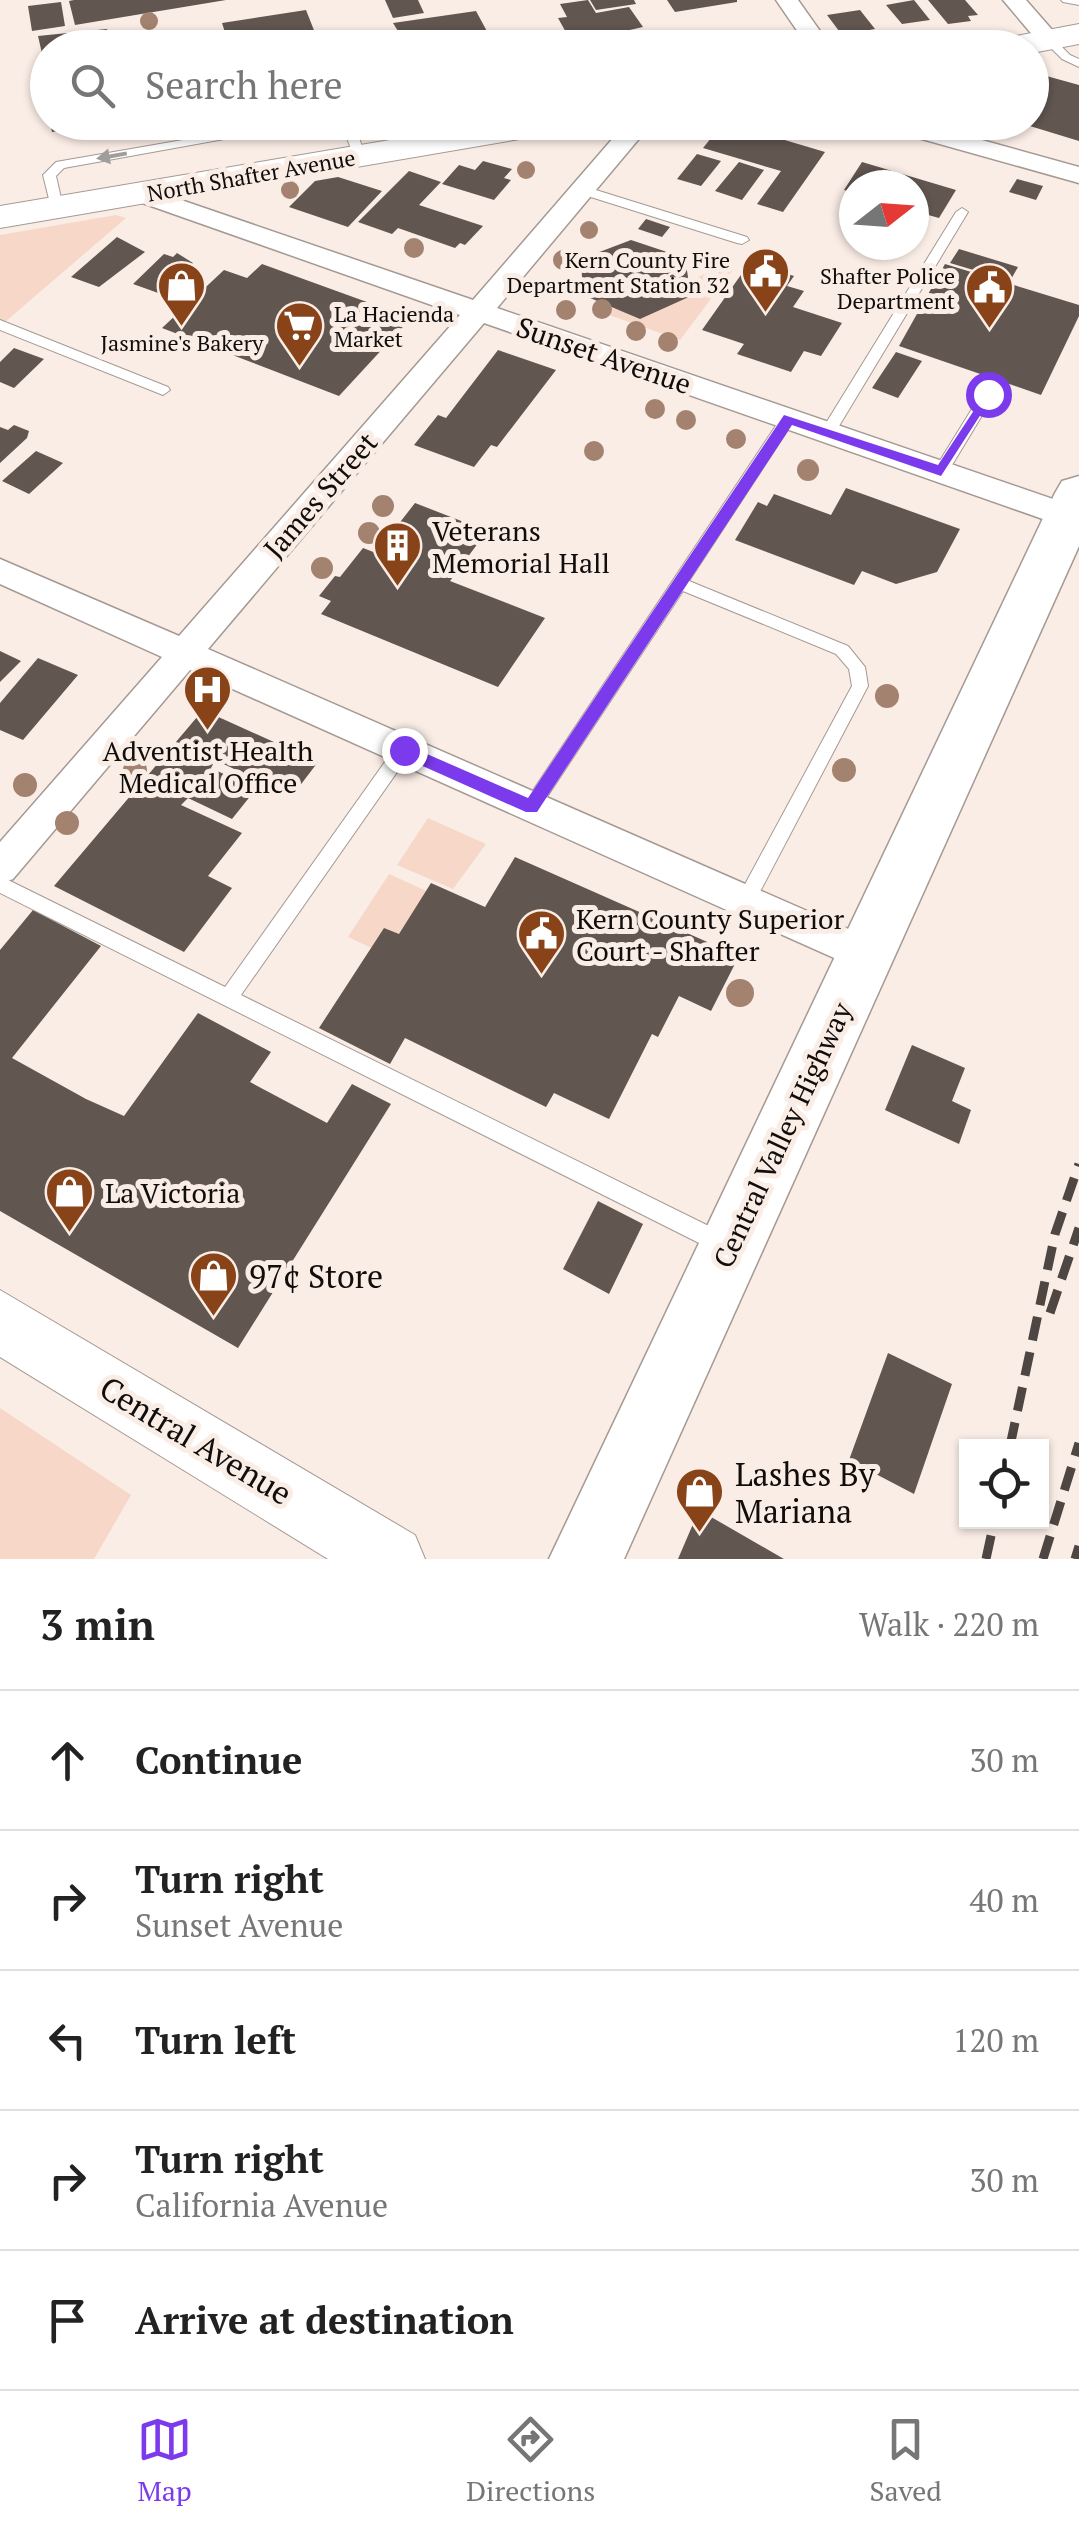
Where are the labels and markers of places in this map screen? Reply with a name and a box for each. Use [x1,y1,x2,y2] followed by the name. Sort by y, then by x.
[507,245,730,299] place label: Kern County Fire Department Station 32
[739,246,791,314] public building icon: Kern County Fire Department Station 32
[156,260,208,328] shop icon: Jasmine's Bakery
[820,261,955,315] place label: Shafter Police Department
[964,262,1016,330] public building icon: Shafter Police Department
[334,299,454,353] place label: La Hacienda Market
[273,300,325,368] supermarket icon: La Hacienda Market
[101,328,264,357] place label: Jasmine's Bakery
[432,512,610,581] place label: Veterans Memorial Hall
[371,520,423,588] building icon: Veterans Memorial Hall
[182,664,234,732] hospital icon: Adventist Health Medical Office
[102,732,314,801] place label: Adventist Health Medical Office
[576,900,845,969] place label: Kern County Superior Court - Shafter
[515,908,567,976] public building icon: Kern County Superior Court - Shafter
[44,1166,96,1234] shop icon: La Victoria
[105,1174,240,1211] place label: La Victoria
[188,1250,240,1318] shop icon: 97¢ Store
[249,1255,383,1297] place label: 97¢ Store
[735,1453,876,1532] place label: Lashes By Mariana
[674,1466,726,1534] shop icon: Lashes By Mariana

